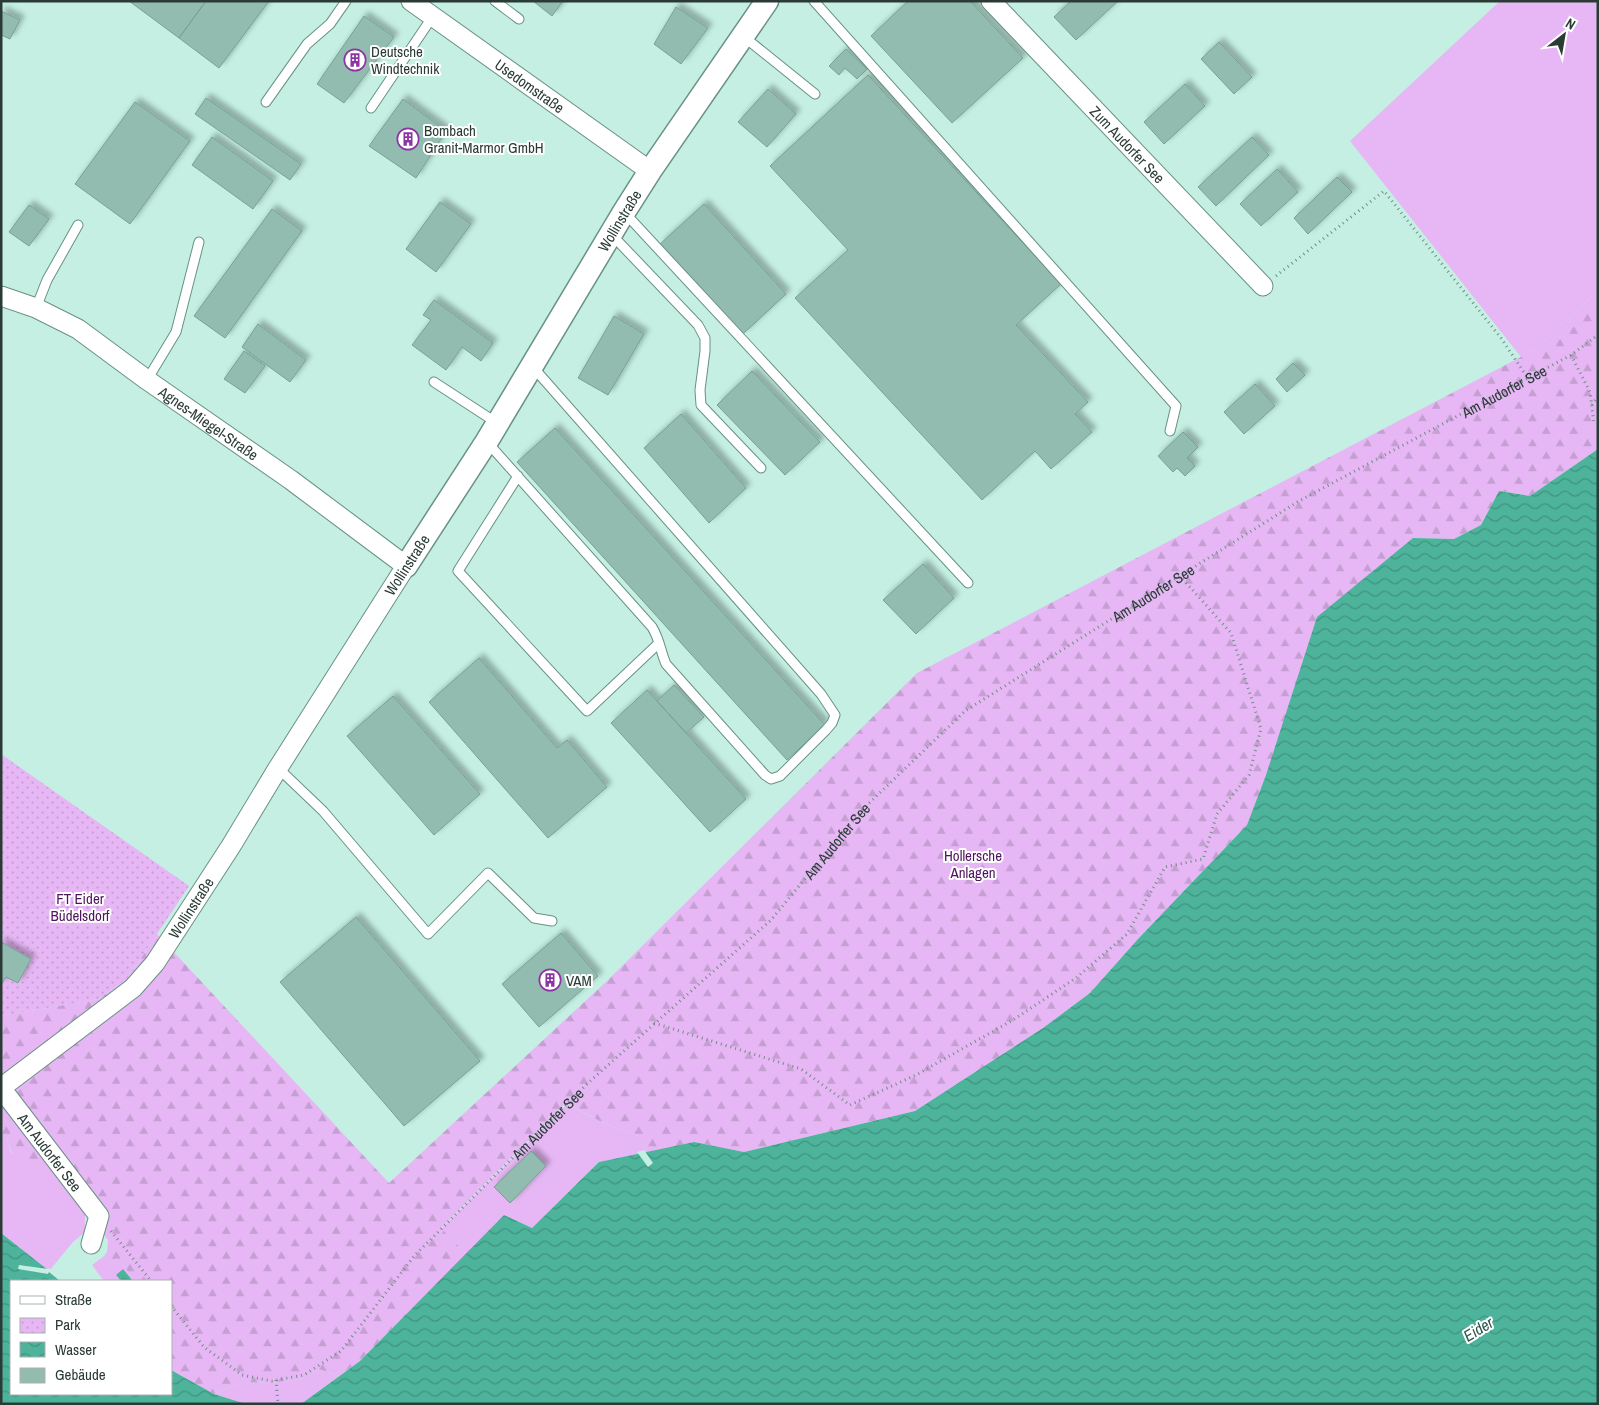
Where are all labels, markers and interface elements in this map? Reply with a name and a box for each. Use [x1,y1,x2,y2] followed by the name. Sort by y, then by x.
[1539,10,1589,60] north arrow
[1563,14,1579,34] text: N
[371,41,440,79] place label: Deutsche Windtechnik
[343,48,367,72] building icon: Deutsche Windtechnik
[491,54,569,118] street label: Usedomstraße
[1086,101,1170,188] street label: Zum Audorfer See
[424,120,544,158] place label: Bombach Granit-Marmor GmbH
[396,127,420,151] building icon: Bombach Granit-Marmor GmbH
[592,185,646,255] street label: Wollinstraße
[1457,360,1550,423] street label: Am Audorfer See
[154,380,263,465] street label: Agnes-Miegel-Straße
[379,530,435,600] street label: Wollinstraße
[1107,559,1198,627] street label: Am Audorfer See
[798,798,874,884] street label: Am Audorfer See
[944,845,1002,883] park label: Hollersche Anlagen
[163,873,219,943] street label: Wollinstraße
[51,888,110,926] park label: FT Eider Büdelsdorf
[538,968,562,992] building icon: VAM
[566,970,592,991] place label: VAM
[506,1083,588,1165] street label: Am Audorfer See
[13,1108,87,1196] street label: Am Audorfer See
[10,1280,172,1395] legend
[55,1289,92,1310] text: Straße
[1459,1311,1498,1347] water label: Eider
[55,1314,81,1335] text: Park
[55,1339,96,1360] text: Wasser
[55,1364,106,1385] text: Gebäude

